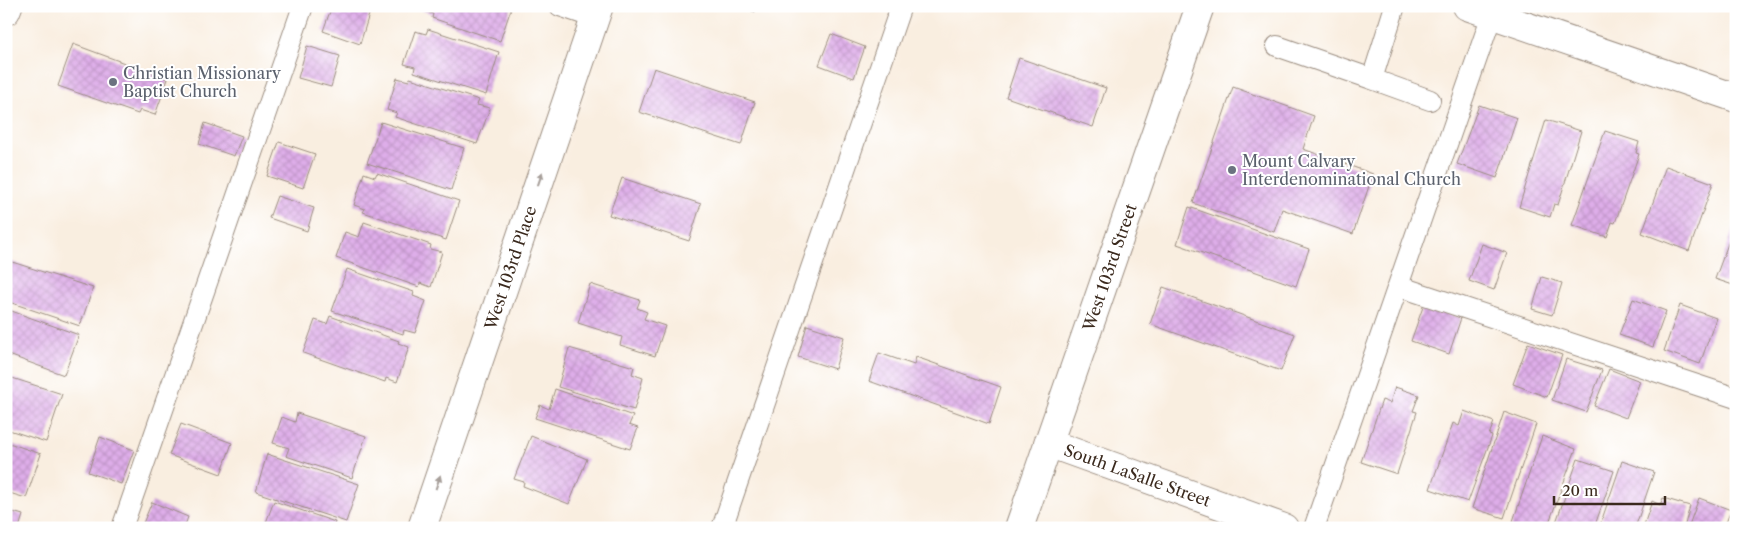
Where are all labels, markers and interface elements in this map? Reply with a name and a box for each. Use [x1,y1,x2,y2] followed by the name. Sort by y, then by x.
[123,63,282,101] place label: Christian Missionary Baptist Church
[107,76,119,88] marker: Christian Missionary Baptist Church
[1242,151,1461,189] place label: Mount Calvary Interdenominational Church
[1226,164,1238,176] marker: Mount Calvary Interdenominational Church
[537,171,544,186] one-way arrow
[1078,201,1141,335] street label: West 103rd Street
[480,203,541,333] street label: West 103rd Place
[1061,440,1214,511] street label: South LaSalle Street
[434,474,442,489] one-way arrow
[1554,474,1666,506] scale bar
[1562,481,1598,500] text: 20 m

